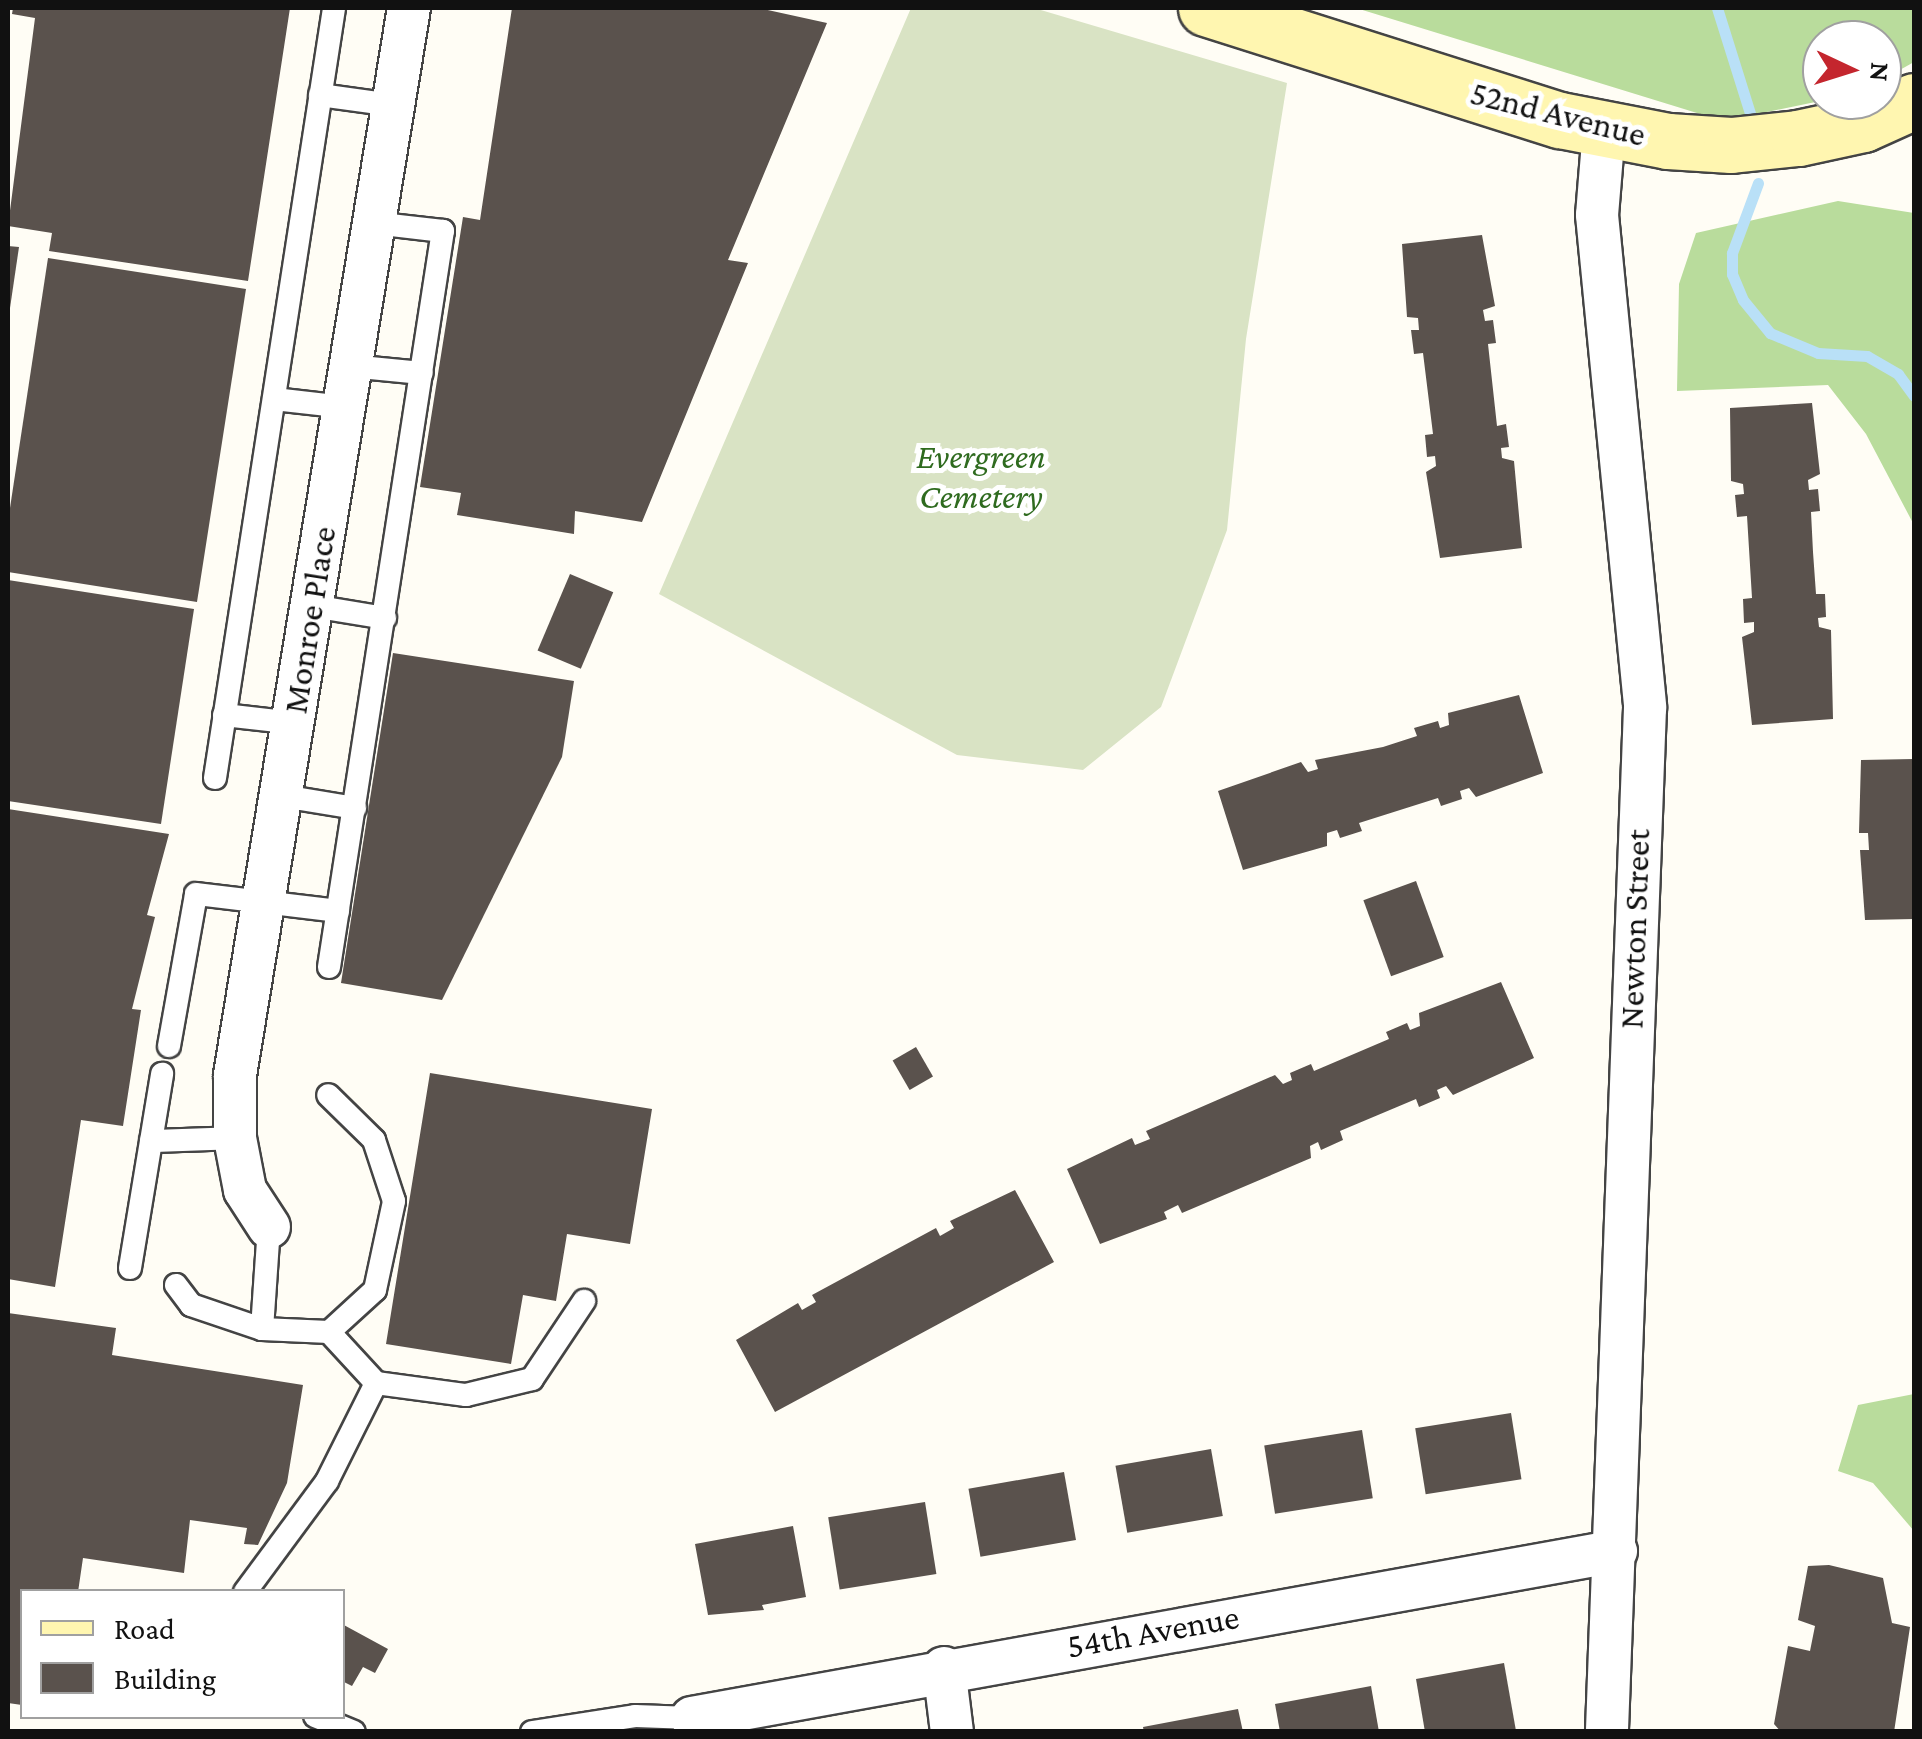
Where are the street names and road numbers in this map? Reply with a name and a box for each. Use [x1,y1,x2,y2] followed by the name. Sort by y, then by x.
[1466,72,1650,156] street label: 52nd Avenue
[274,523,346,717] street label: Monroe Place
[1611,828,1659,1030] street label: Newton Street
[1063,1596,1243,1668] street label: 54th Avenue

